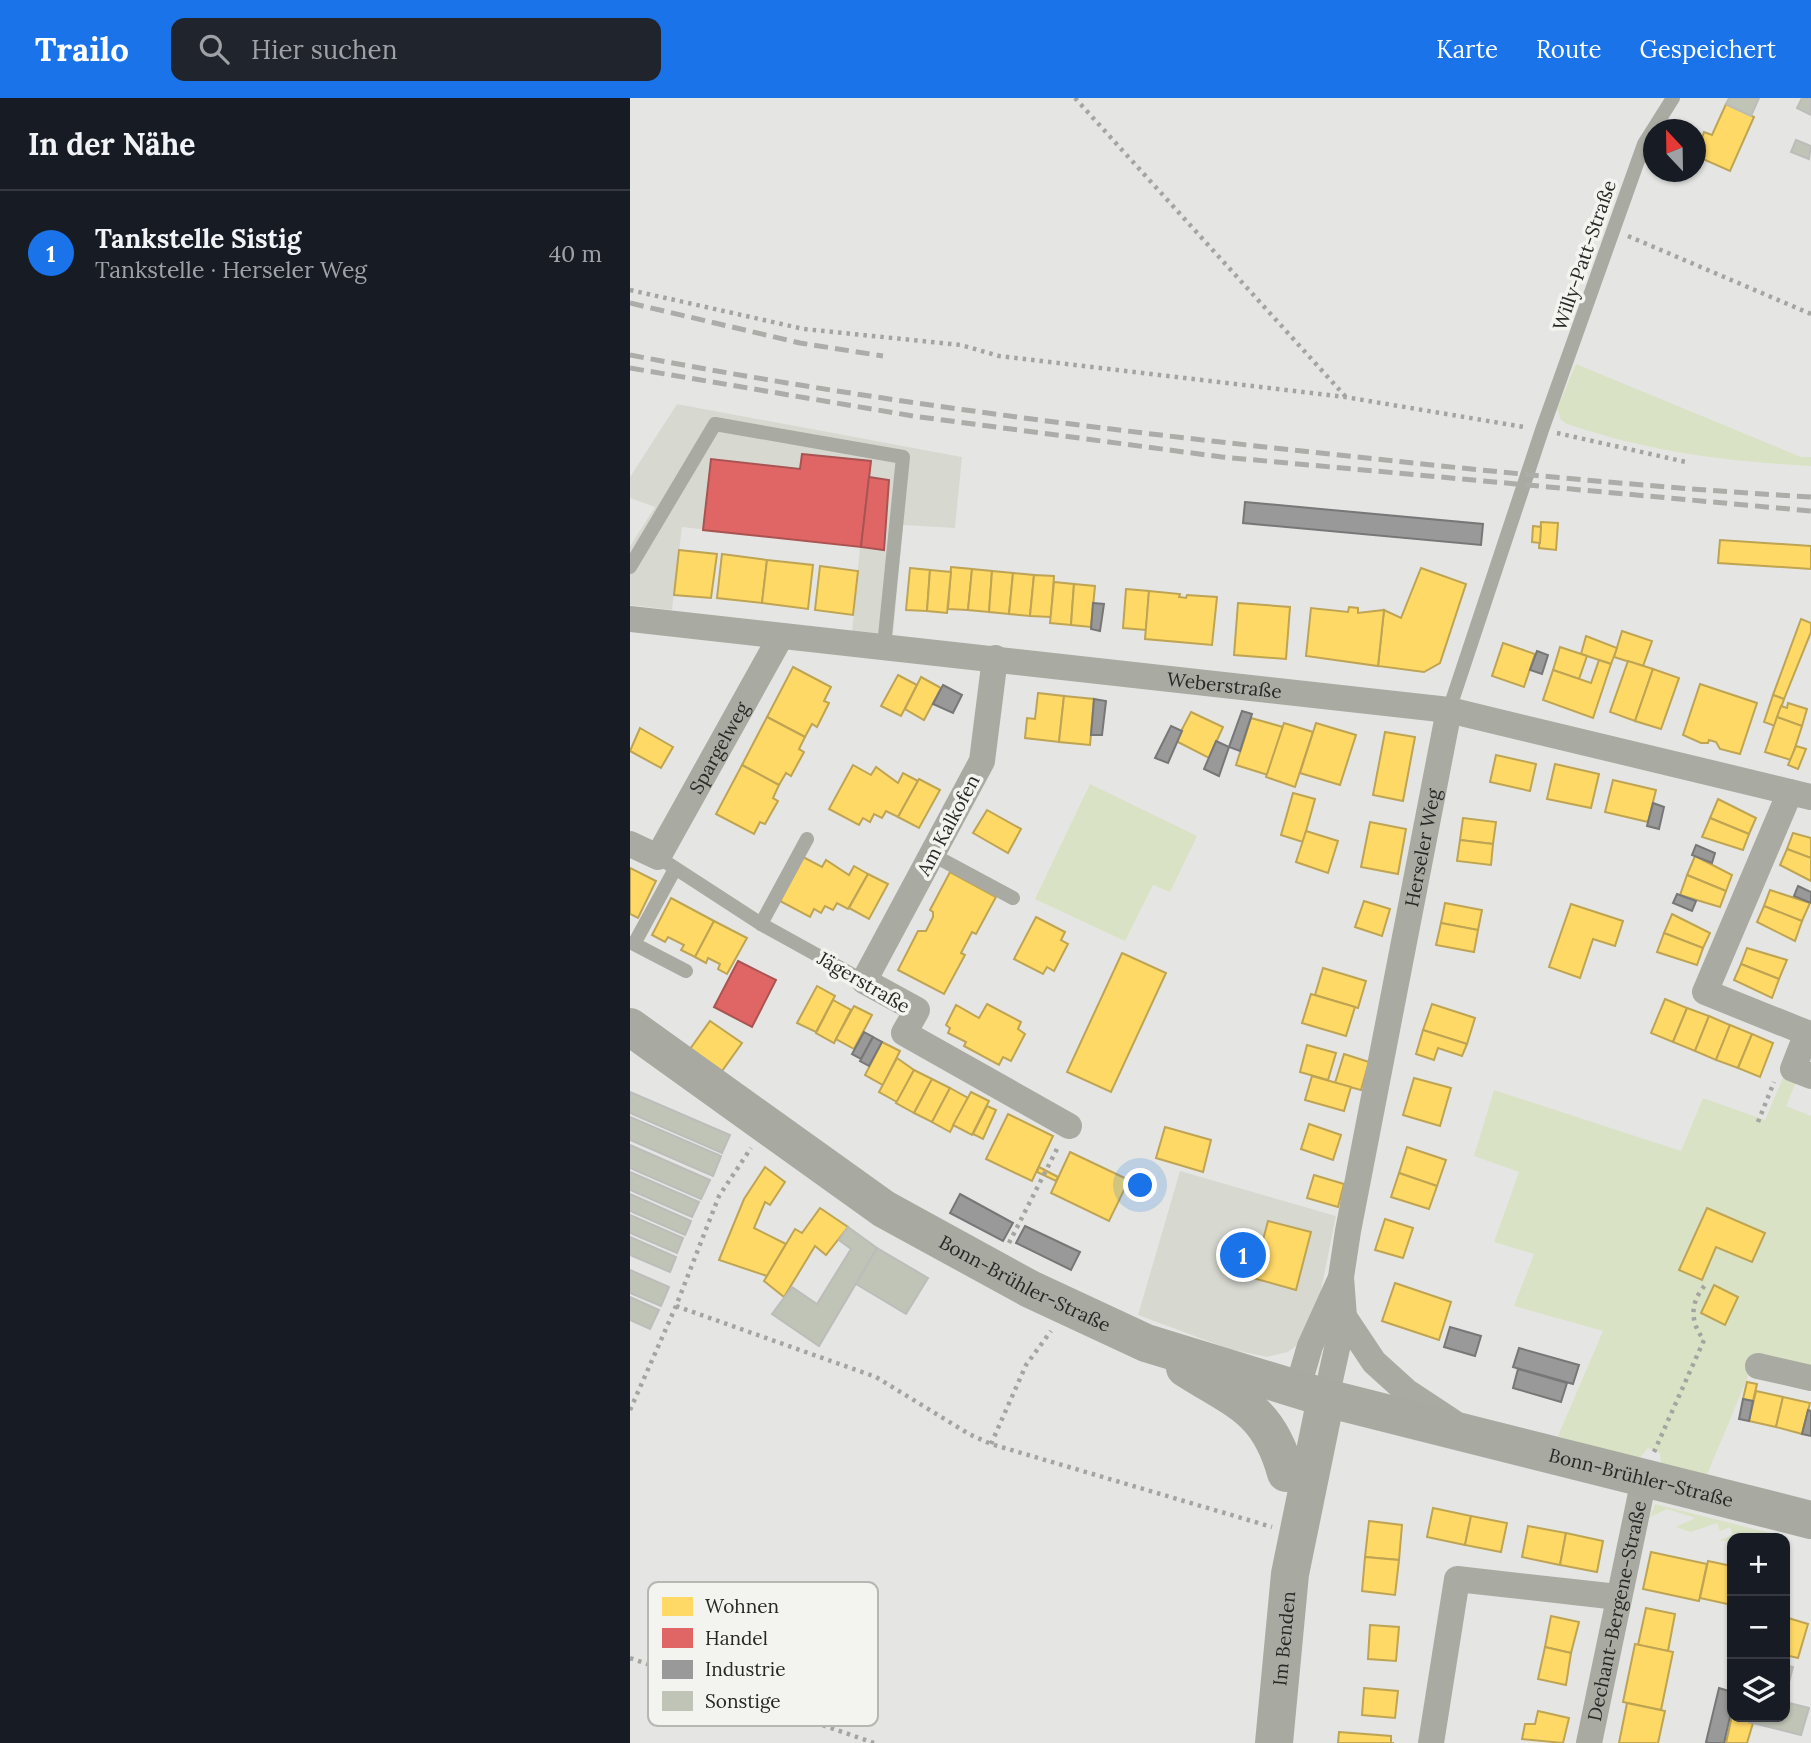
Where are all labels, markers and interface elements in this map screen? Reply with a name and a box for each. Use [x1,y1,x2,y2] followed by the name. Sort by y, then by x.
[171,18,661,81] search box
[35,28,129,70] text: Trailo
[195,30,233,68] icon: search
[251,33,398,66] text: Hier suchen
[1436,34,1498,65] text: Karte
[1536,34,1602,65] text: Route
[1640,34,1776,65] text: Gespeichert
[1643,119,1706,182] north arrow
[28,125,196,163] text: In der Nähe
[1547,177,1621,333] street label: Willy-Patt-Straße
[95,222,301,255] text: Tankstelle Sistig
[46,239,56,268] text: 1
[549,239,602,268] text: 40 m
[95,255,367,284] text: Tankstelle · Herseler Weg
[1166,667,1283,703] street label: Weberstraße
[684,697,754,798] street label: Spargelweg
[911,770,985,881] street label: Am Kalkofen
[1399,786,1446,909] street label: Herseler Weg
[813,945,915,1018] street label: Jägerstraße
[1123,1168,1157,1202] your location
[1220,1229,1266,1281] pin: 1
[935,1230,1115,1337] street label: Bonn-Brühler-Straße
[1546,1442,1736,1512] street label: Bonn-Brühler-Straße
[1582,1498,1651,1723] street label: Dechant-Bergene-Straße
[1727,1533,1790,1722] map controls
[1727,1533,1790,1596] button: +
[648,1582,878,1726] legend
[1267,1590,1300,1687] street label: Im Benden
[705,1594,779,1618] text: Wohnen
[1727,1596,1790,1659] button: −
[705,1626,768,1650] text: Handel
[705,1657,785,1681] text: Industrie
[1727,1659,1790,1722] button: layers
[705,1689,781,1713] text: Sonstige

